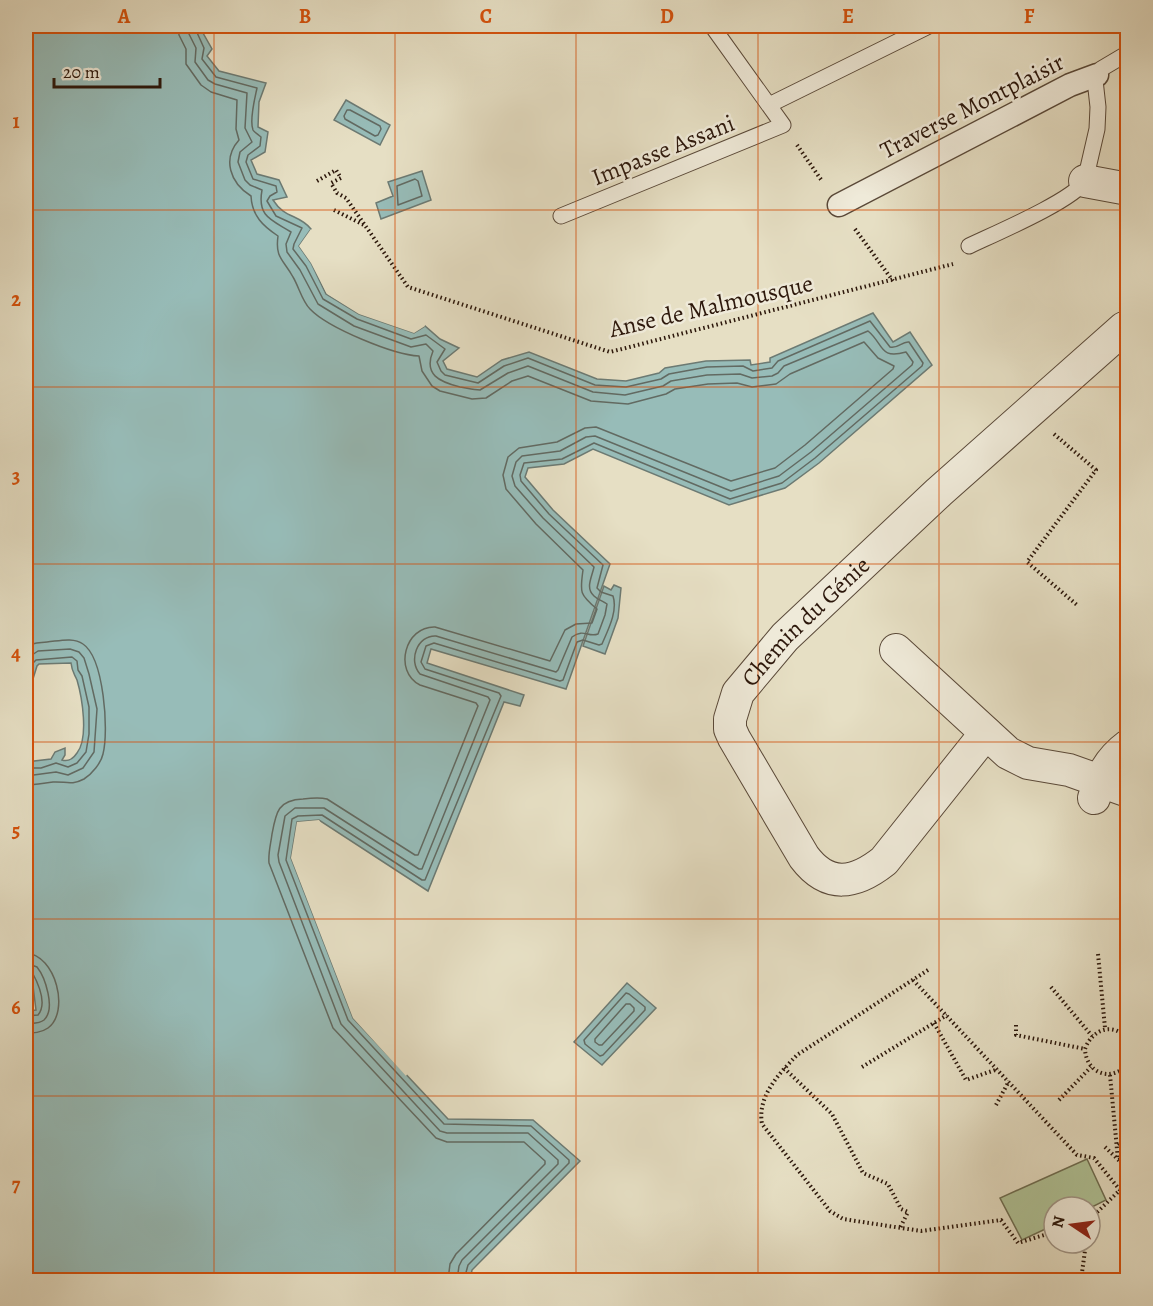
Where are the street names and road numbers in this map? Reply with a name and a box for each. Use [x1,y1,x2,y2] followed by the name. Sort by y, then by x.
[875,46,1069,166] street label: Traverse Montplaisir
[587,107,739,193] street label: Impasse Assani
[605,267,816,345] street label: Anse de Malmousque
[734,549,877,693] street label: Chemin du Génie

